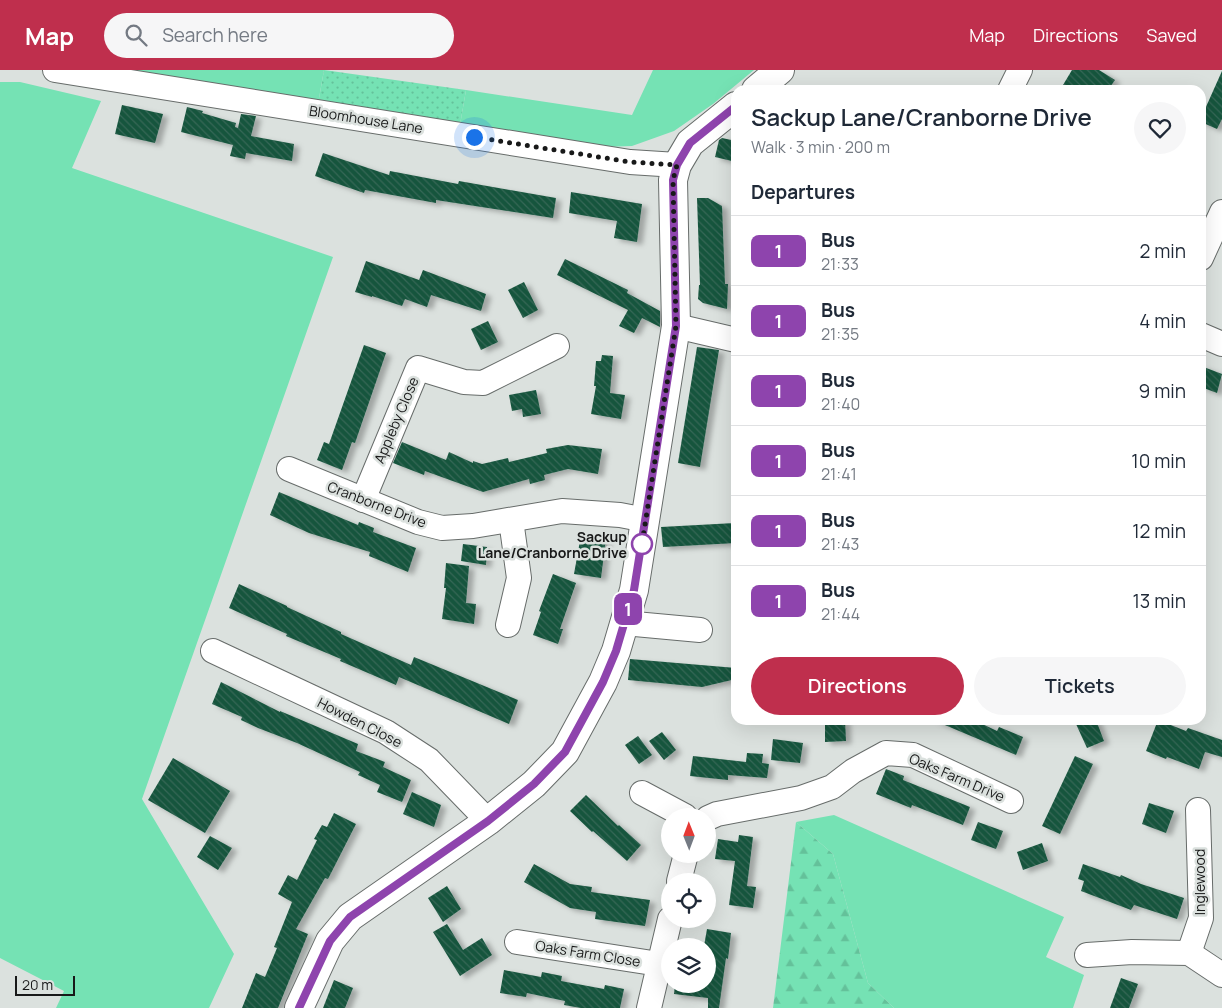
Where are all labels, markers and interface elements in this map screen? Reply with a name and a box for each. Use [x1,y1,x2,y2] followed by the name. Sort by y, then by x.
[104,13,454,58] search box
[25,19,74,52] text: Map
[122,21,150,49] icon: search
[162,22,268,48] text: Search here
[969,23,1005,47] text: Map
[1033,23,1118,47] text: Directions
[1146,23,1197,47] text: Saved
[751,100,1092,133] text: Sackup Lane/Cranborne Drive
[308,101,424,137] street label: Bloomhouse Lane
[1134,102,1186,154] button: heart
[462,125,487,150] your location
[751,136,890,158] text: Walk · 3 min · 200 m
[751,179,855,205] text: Departures
[821,227,855,253] text: Bus
[1140,238,1186,264] text: 2 min
[775,239,782,263] text: 1
[821,253,859,275] text: 21:33
[821,297,855,323] text: Bus
[1139,308,1186,334] text: 4 min
[775,309,782,333] text: 1
[821,323,859,345] text: 21:35
[821,367,855,393] text: Bus
[369,374,423,466] street label: Appleby Close
[1139,378,1186,404] text: 9 min
[775,379,782,403] text: 1
[821,393,860,415] text: 21:40
[821,437,855,463] text: Bus
[1131,448,1186,474] text: 10 min
[775,449,782,473] text: 1
[821,463,857,485] text: 21:41
[325,476,429,532] street label: Cranborne Drive
[821,507,855,533] text: Bus
[1132,518,1186,544] text: 12 min
[775,519,782,543] text: 1
[478,527,627,562] place label: Sackup Lane/Cranborne Drive
[631,533,653,555] marker: Sackup Lane/Cranborne Drive
[821,533,859,555] text: 21:43
[821,577,855,603] text: Bus
[1132,588,1186,614] text: 13 min
[775,589,782,613] text: 1
[612,593,644,625] line badge: 1
[624,597,632,621] text: 1
[821,603,860,625] text: 21:44
[751,657,964,715] button: Directions
[974,657,1186,715] button: Tickets
[314,693,406,751] street label: Howden Close
[906,748,1008,806] street label: Oaks Farm Drive
[661,808,716,862] north arrow
[661,808,716,993] map controls
[1190,849,1209,915] street label: Inglewood
[661,873,716,928] button: locate
[534,935,642,971] street label: Oaks Farm Close
[661,938,716,993] button: layers
[15,973,75,996] scale bar
[22,975,53,994] text: 20 m

